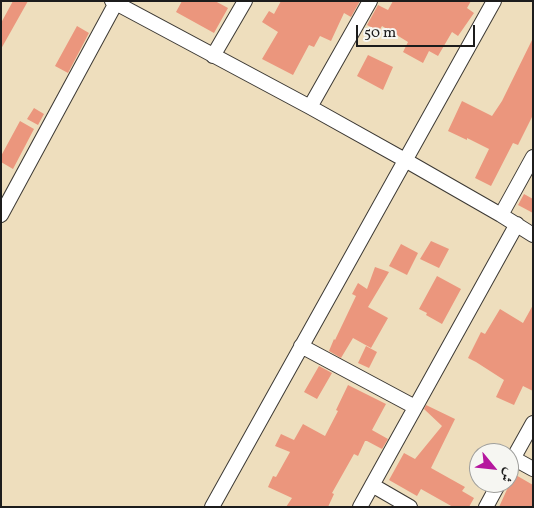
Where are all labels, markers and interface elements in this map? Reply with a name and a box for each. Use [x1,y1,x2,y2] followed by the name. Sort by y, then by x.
[359,15,478,47] scale bar
[364,23,396,44] text: 50 m
[469,443,519,493] north arrow
[495,464,518,485] text: ش

